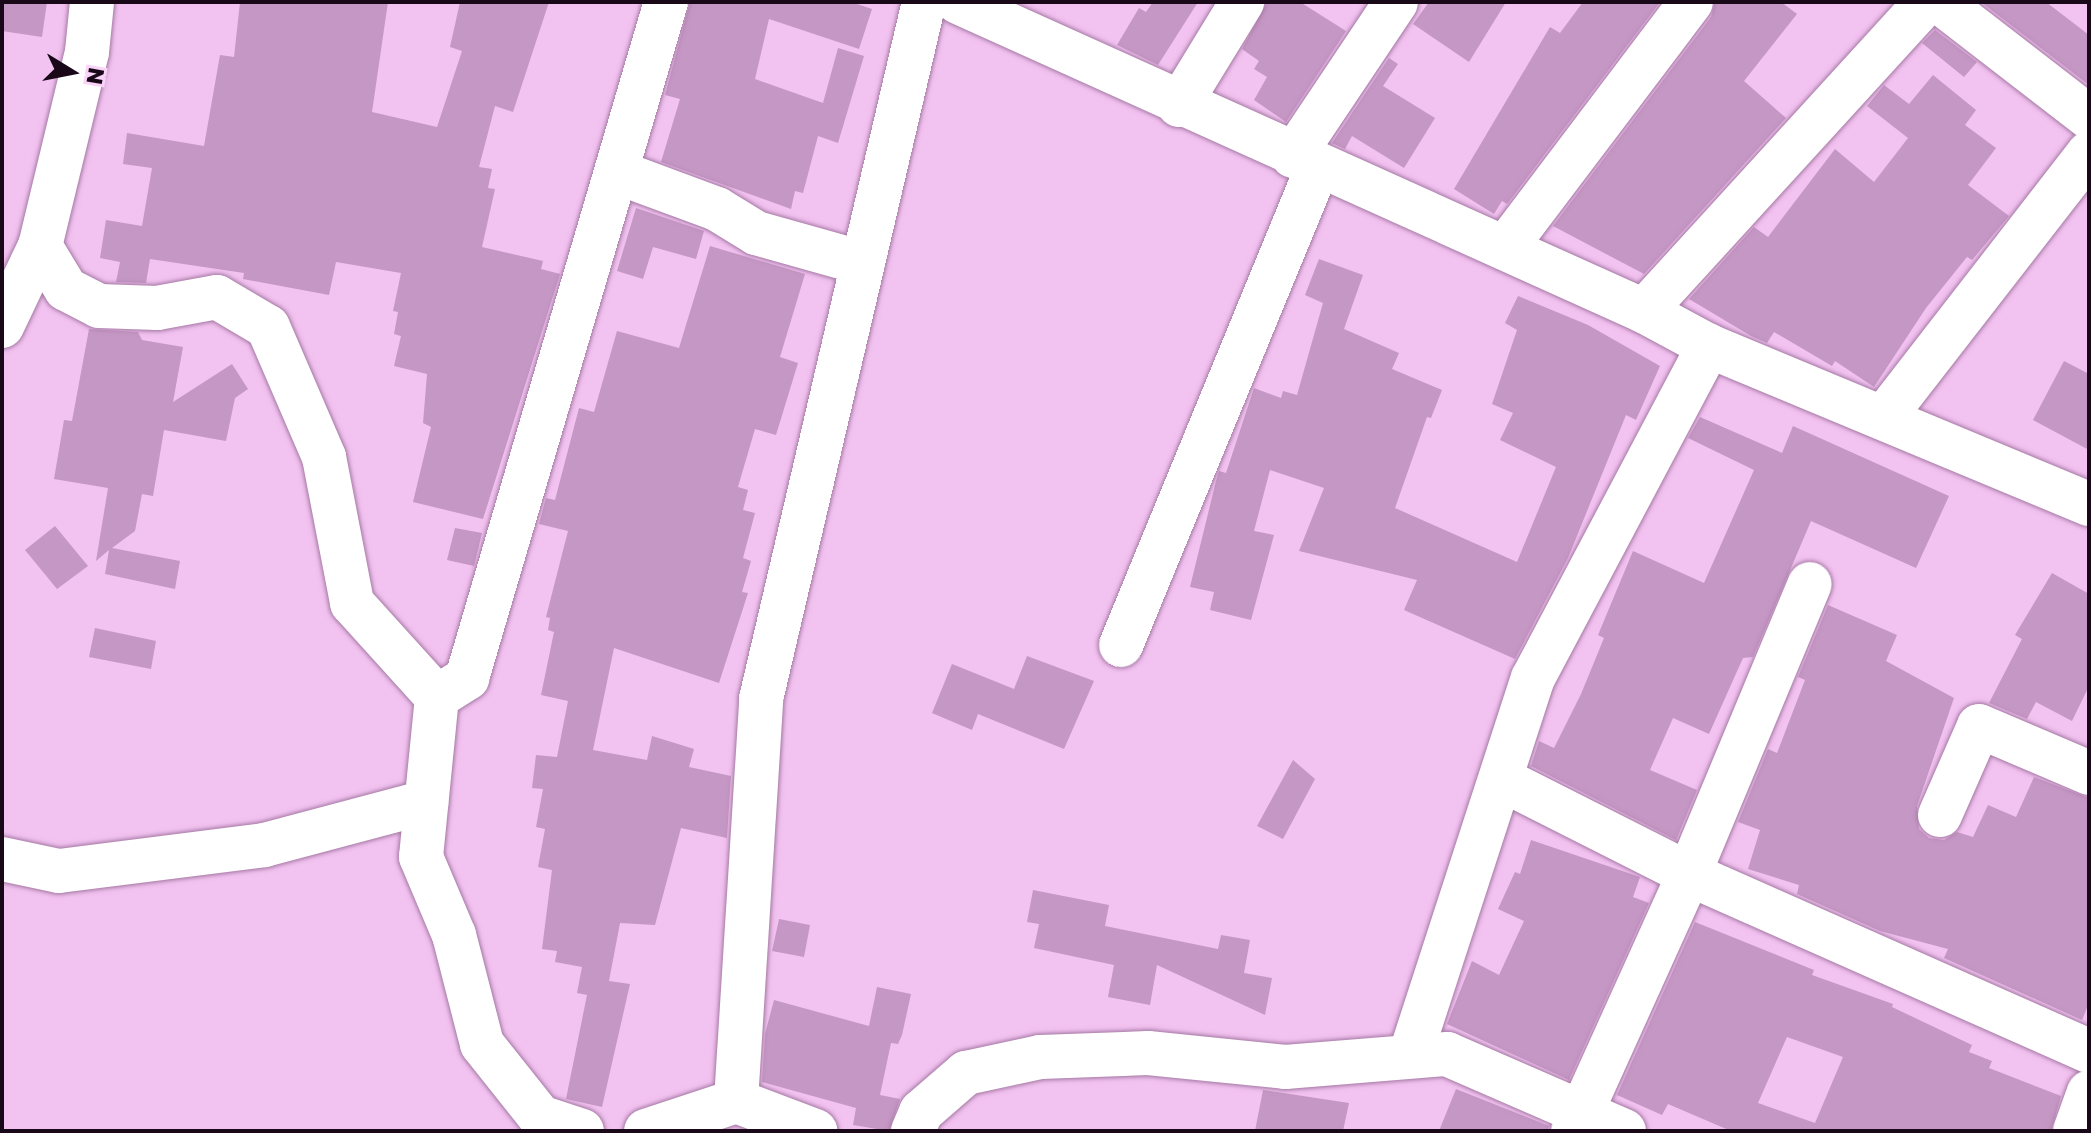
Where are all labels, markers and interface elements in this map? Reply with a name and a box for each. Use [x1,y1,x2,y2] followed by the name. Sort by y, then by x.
[32,32,112,112] north arrow
[81,66,111,87] text: N

